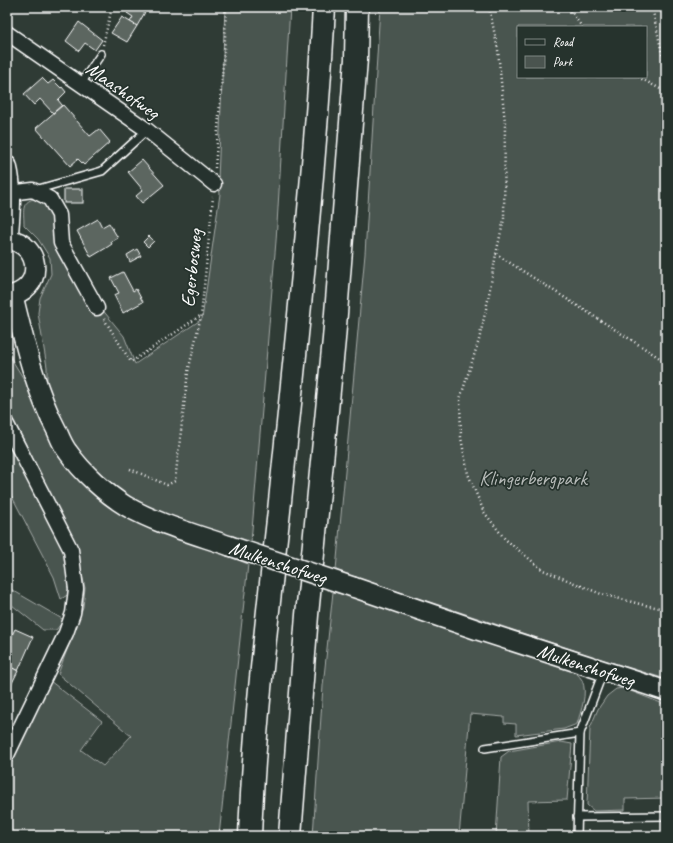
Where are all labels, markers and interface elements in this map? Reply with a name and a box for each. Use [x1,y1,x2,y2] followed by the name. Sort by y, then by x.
[517,26,647,78] legend
[553,34,575,50] text: Road
[553,54,574,70] text: Park
[81,56,166,126] street label: Maashofweg
[175,226,208,308] street label: Egerbosweg
[479,466,588,491] park label: Klingerbergpark
[226,535,331,591] street label: Mulkenshofweg
[534,638,639,694] street label: Mulkenshofweg

